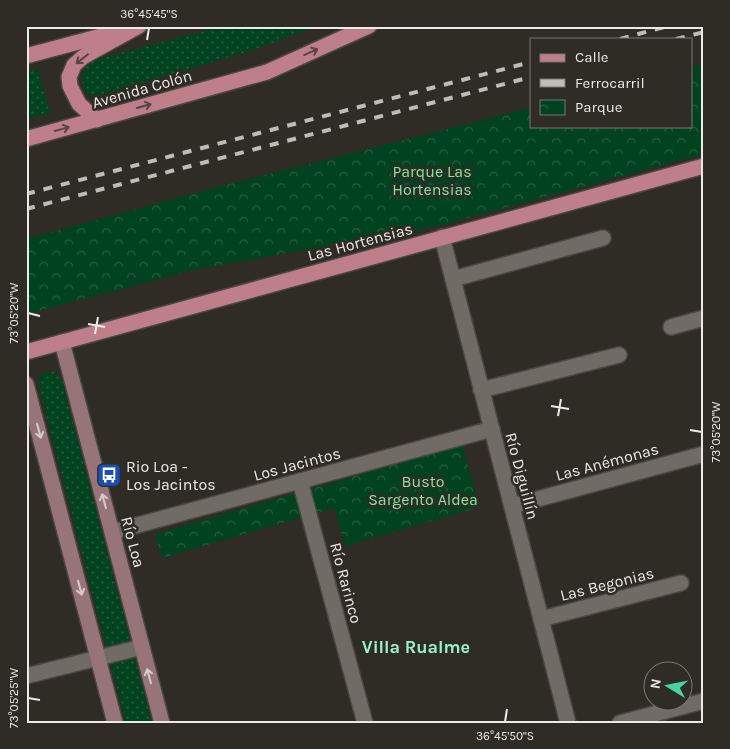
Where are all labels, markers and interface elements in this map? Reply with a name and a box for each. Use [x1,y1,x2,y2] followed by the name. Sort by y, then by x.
[120,7,178,21] text: 36°45'45"S
[530,38,692,128] legend
[303,47,318,57] one-way arrow
[575,48,609,66] text: Calle
[75,54,89,64] one-way arrow
[90,66,194,112] street label: Avenida Colón
[575,74,645,92] text: Ferrocarril
[575,98,623,116] text: Parque
[136,101,152,111] one-way arrow
[53,124,69,133] one-way arrow
[392,162,472,199] park label: Parque Las Hortensias
[305,219,415,265] street label: Las Hortensias
[7,282,21,343] text: 73°05'20"W
[709,401,723,462] text: 73°05'20"W
[34,422,44,438] one-way arrow
[501,430,543,522] street label: Río Diguillín
[553,439,661,485] street label: Las Anémonas
[251,443,343,485] street label: Los Jacintos
[126,457,216,494] place label: Rio Loa - Los Jacintos
[96,462,122,488] bus stop icon: Rio Loa - Los Jacintos
[368,472,478,509] park label: Busto Sargento Aldea
[99,494,108,510] one-way arrow
[117,514,149,570] street label: Río Loa
[326,540,366,626] street label: Río Rarinco
[558,563,656,605] street label: Las Begonias
[75,580,85,596] one-way arrow
[362,636,470,658] district label: Villa Rualme
[642,662,692,712] north arrow
[7,668,21,728] text: 73°05'25"W
[144,668,154,684] one-way arrow
[646,677,665,690] text: N
[476,729,534,743] text: 36°45'50"S

